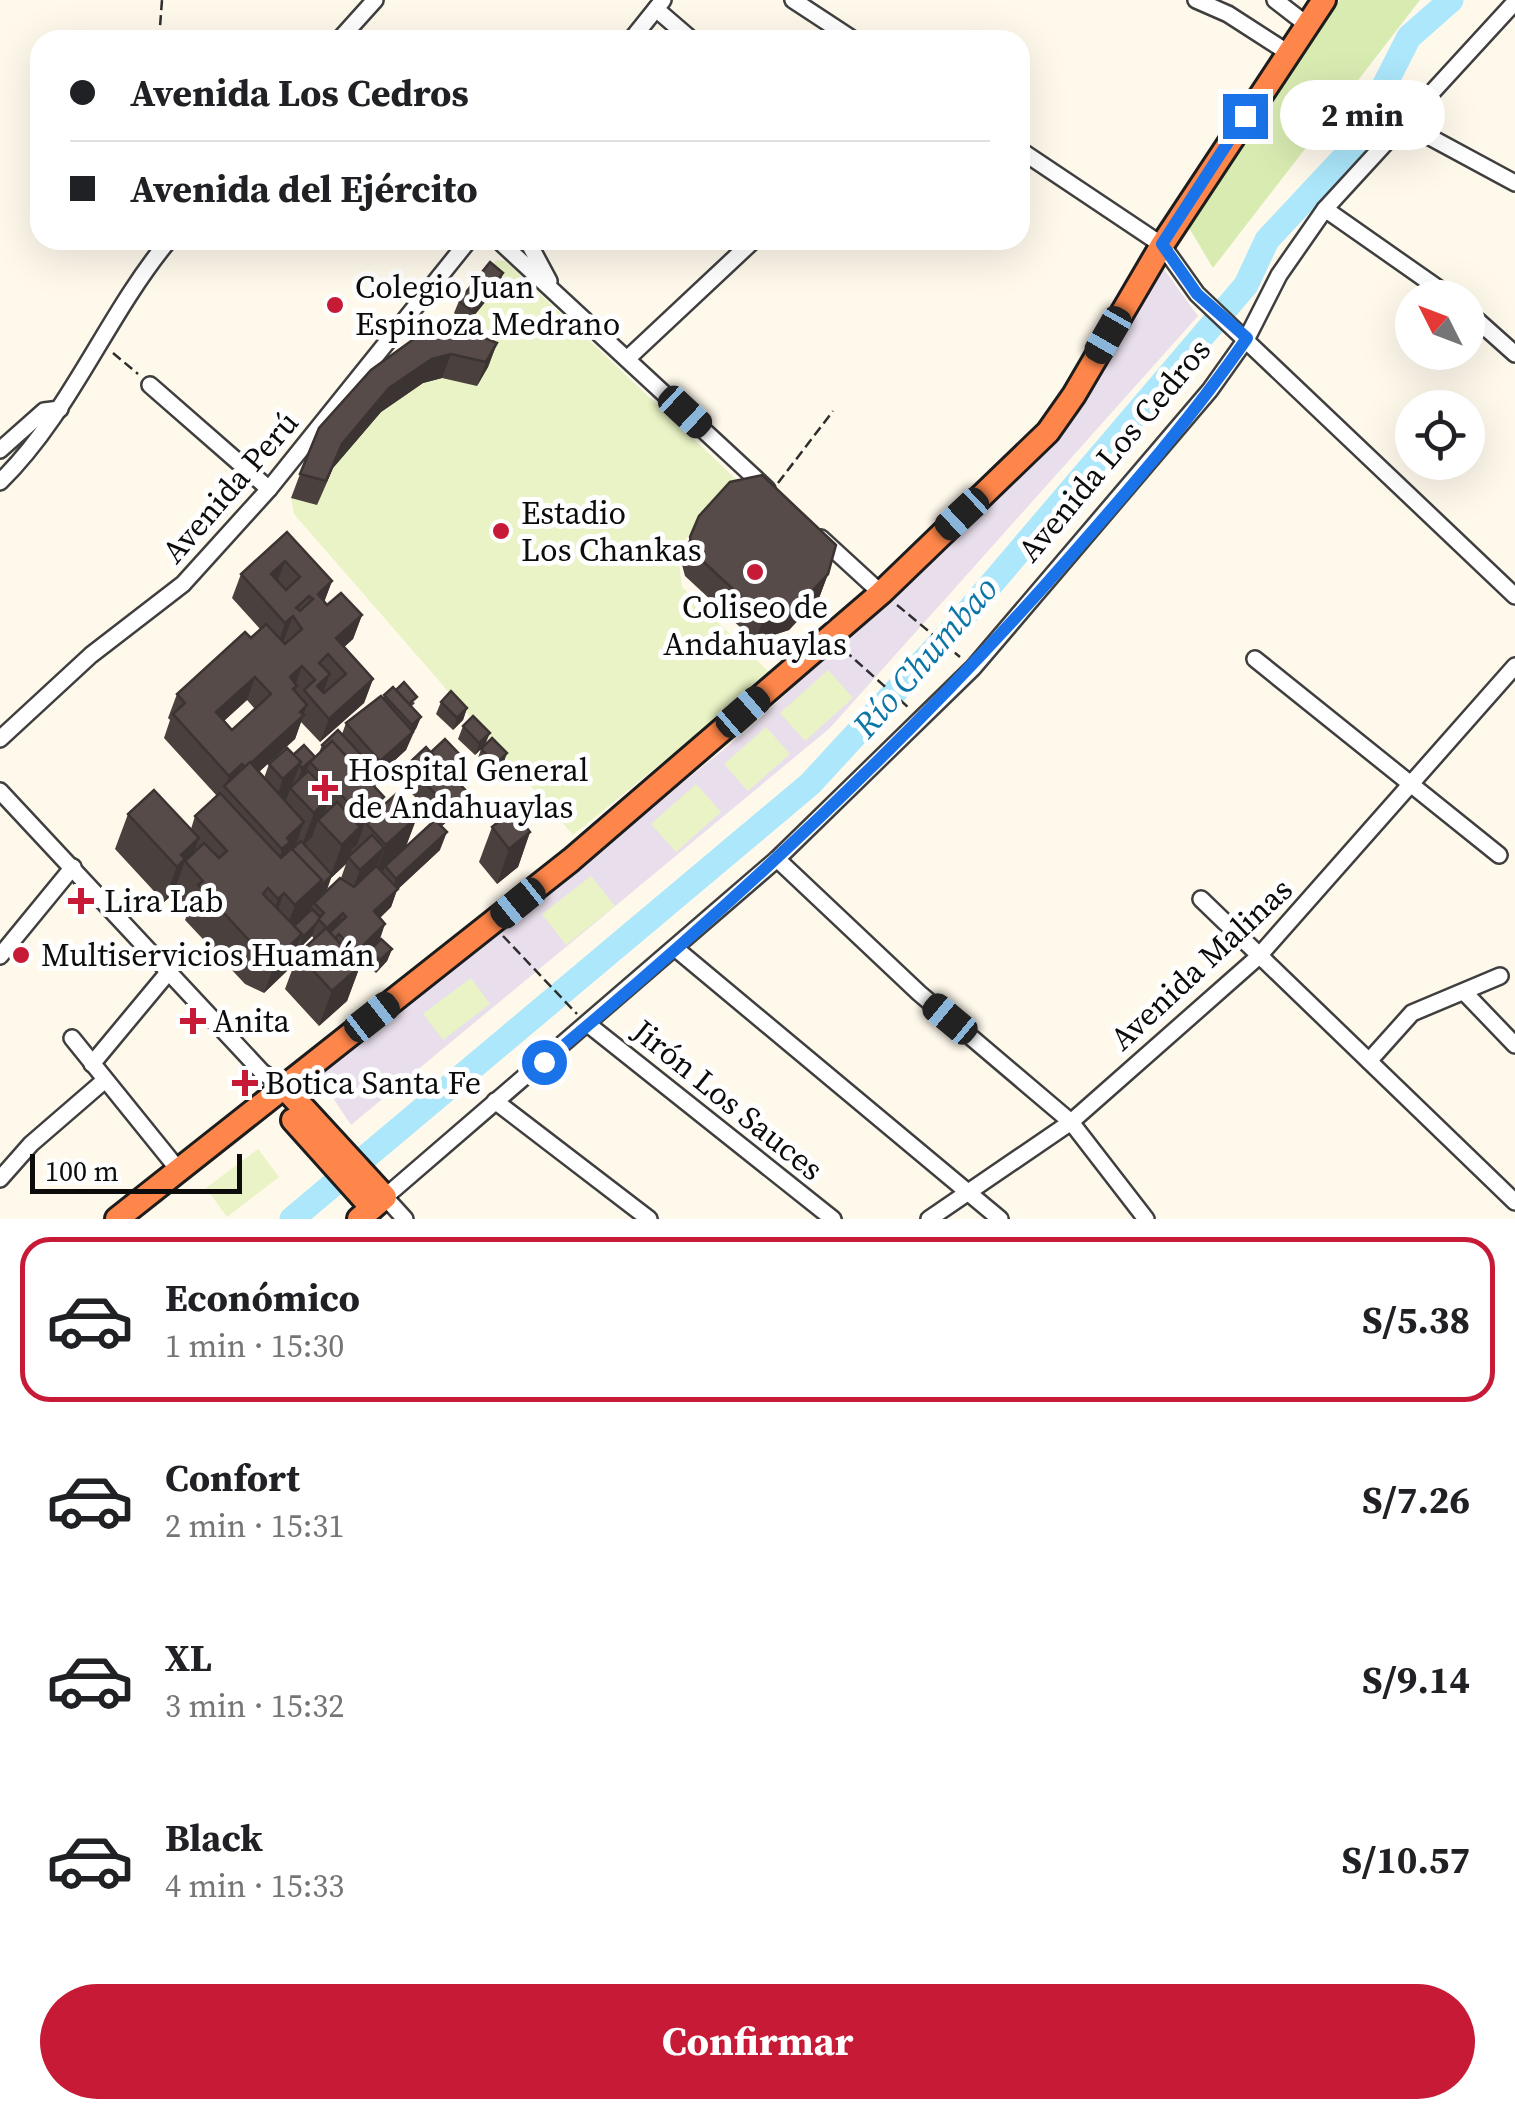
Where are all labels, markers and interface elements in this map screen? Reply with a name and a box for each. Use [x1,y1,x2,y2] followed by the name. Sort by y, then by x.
[130,67,469,119] text: Avenida Los Cedros
[1280,81,1445,151] callout: 2 min
[1321,93,1404,137] text: 2 min
[1223,94,1268,139] route end
[130,163,478,215] text: Avenida del Ejército
[355,265,620,346] place label: Colegio Juan Espinoza Medrano
[1395,280,1485,370] north arrow
[1395,280,1485,480] map controls
[324,294,346,316] marker: Colegio Juan Espinoza Medrano
[1080,302,1136,368] car
[1007,329,1221,571] street label: Avenida Los Cedros
[653,381,717,443] car
[1395,390,1485,480] button: locate
[152,401,308,573] street label: Avenida Perú
[930,483,994,545] car
[521,491,702,572] place label: Estadio Los Chankas
[490,520,512,542] marker: Estadio Los Chankas
[744,561,766,583] marker: Coliseo de Andahuaylas
[841,566,1008,749] water label: Río Chumbao
[663,585,847,666] place label: Coliseo de Andahuaylas
[711,681,775,743] car
[348,748,588,829] place label: Hospital General de Andahuaylas
[312,775,338,801] marker: Hospital General de Andahuaylas
[1100,868,1302,1060] street label: Avenida Malinas
[485,872,551,934] car
[104,879,223,923] place label: Lira Lab
[68,888,94,914] marker: Lira Lab
[41,933,375,977] place label: Multiservicios Huamán
[10,944,32,966] marker: Multiservicios Huamán
[339,987,405,1047] car
[917,988,983,1050] car
[213,999,291,1043] place label: Anita
[623,1009,833,1191] street label: Jirón Los Sauces
[182,1010,204,1032] marker: Anita
[522,1040,567,1085] route start
[265,1061,481,1105] place label: Botica Santa Fe
[234,1072,256,1094] marker: Botica Santa Fe
[30,1149,242,1194] scale bar
[45,1152,119,1190] text: 100 m
[165,1272,360,1324] text: Económico
[45,1275,135,1365] icon: car
[1362,1294,1470,1346] text: S/5.38
[165,1324,344,1368] text: 1 min · 15:30
[165,1452,300,1504] text: Confort
[45,1455,135,1545] icon: car
[1362,1474,1470,1526] text: S/7.26
[165,1504,344,1548] text: 2 min · 15:31
[165,1632,212,1684] text: XL
[45,1635,135,1725] icon: car
[1362,1654,1470,1706] text: S/9.14
[165,1684,344,1728] text: 3 min · 15:32
[165,1812,263,1864] text: Black
[45,1815,135,1905] icon: car
[1341,1834,1470,1886] text: S/10.57
[165,1864,344,1908] text: 4 min · 15:33
[40,1984,1475,2099] button: Confirmar

